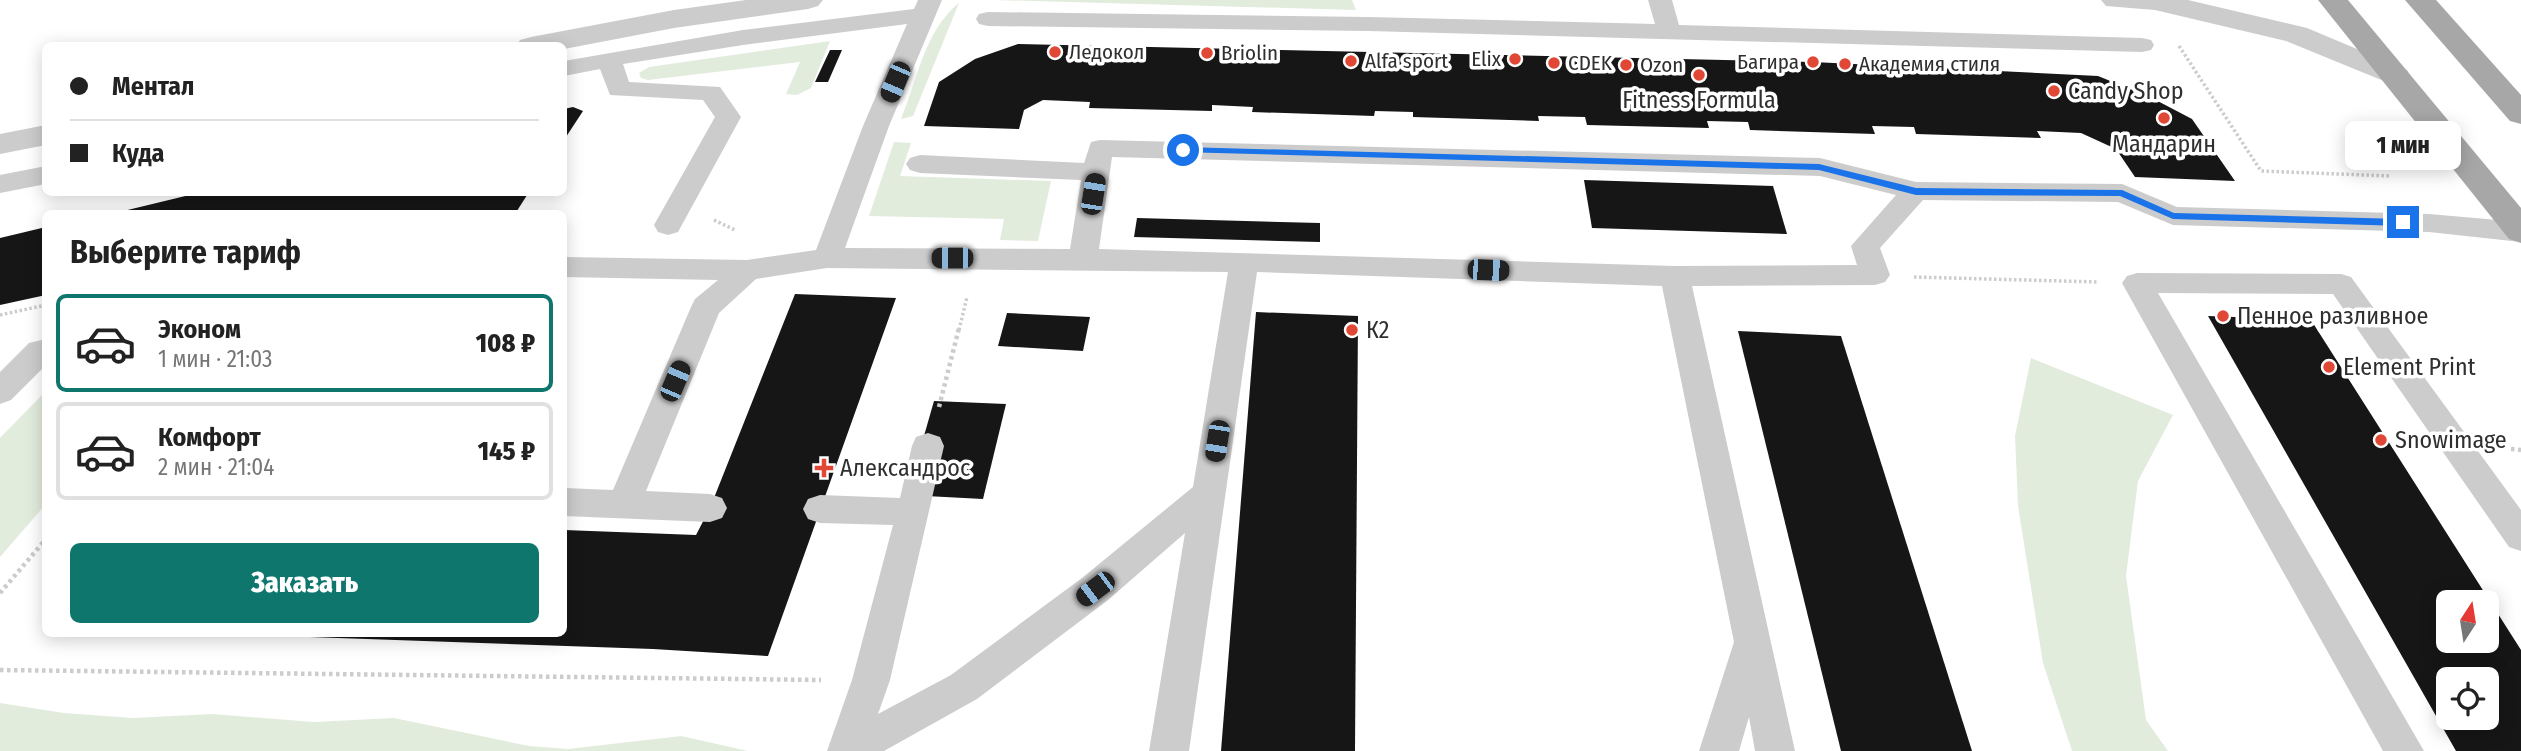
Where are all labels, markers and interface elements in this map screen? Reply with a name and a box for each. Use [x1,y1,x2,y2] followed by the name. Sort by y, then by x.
[1069,39,1144,65] place label: Ледокол
[1221,40,1278,66] place label: Briolin
[1047,44,1063,60] marker: Ледокол
[1199,45,1215,61] marker: Briolin
[1471,46,1502,72] place label: Elix
[1365,48,1448,74] place label: Alfa sport
[1737,49,1799,75] place label: Багира
[1568,50,1613,76] place label: CDEK
[1507,51,1523,67] marker: Elix
[1859,51,2000,77] place label: Академия стиля
[1640,52,1683,78] place label: Ozon
[1343,53,1359,69] marker: Alfa sport
[1805,54,1821,70] marker: Багира
[1546,55,1562,71] marker: CDEK
[1837,56,1853,72] marker: Академия стиля
[1618,57,1634,73] marker: Ozon
[878,59,913,105] car
[1691,67,1707,83] marker: Fitness Formula
[112,71,194,102] text: Ментал
[2068,77,2184,105] place label: Candy Shop
[2046,83,2062,99] marker: Candy Shop
[1622,86,1776,114] place label: Fitness Formula
[2156,110,2172,126] marker: Мандарин
[2345,120,2461,170] callout: 1 мин
[2112,130,2216,158] place label: Мандарин
[2376,131,2430,159] text: 1 мин
[1167,134,1199,166] route start
[112,138,165,169] text: Куда
[1080,172,1107,216] car
[2387,206,2419,238] route end
[70,233,301,271] text: Выберите тариф
[932,248,974,269] car
[1467,259,1510,281] car
[2237,302,2428,330] place label: Пенное разливное
[2215,308,2231,324] marker: Пенное разливное
[74,312,137,375] icon: car
[158,314,241,345] text: Эконом
[1366,316,1389,344] place label: К2
[1344,322,1360,338] marker: К2
[476,328,535,359] text: 108 ₽
[158,345,272,373] text: 1 мин · 21:03
[2343,353,2476,381] place label: Element Print
[658,358,693,404] car
[2321,359,2337,375] marker: Element Print
[1204,419,1231,463] car
[74,420,137,483] icon: car
[158,422,261,453] text: Комфорт
[2395,426,2507,454] place label: Snowimage
[2373,432,2389,448] marker: Snowimage
[478,436,535,467] text: 145 ₽
[158,453,274,481] text: 2 мин · 21:04
[840,454,970,482] place label: Александрос
[814,458,834,478] marker: Александрос
[70,543,539,623] button: Заказать
[1072,568,1119,610] car
[2436,590,2499,653] north arrow
[2436,590,2499,730] map controls
[2436,667,2499,730] button: locate

